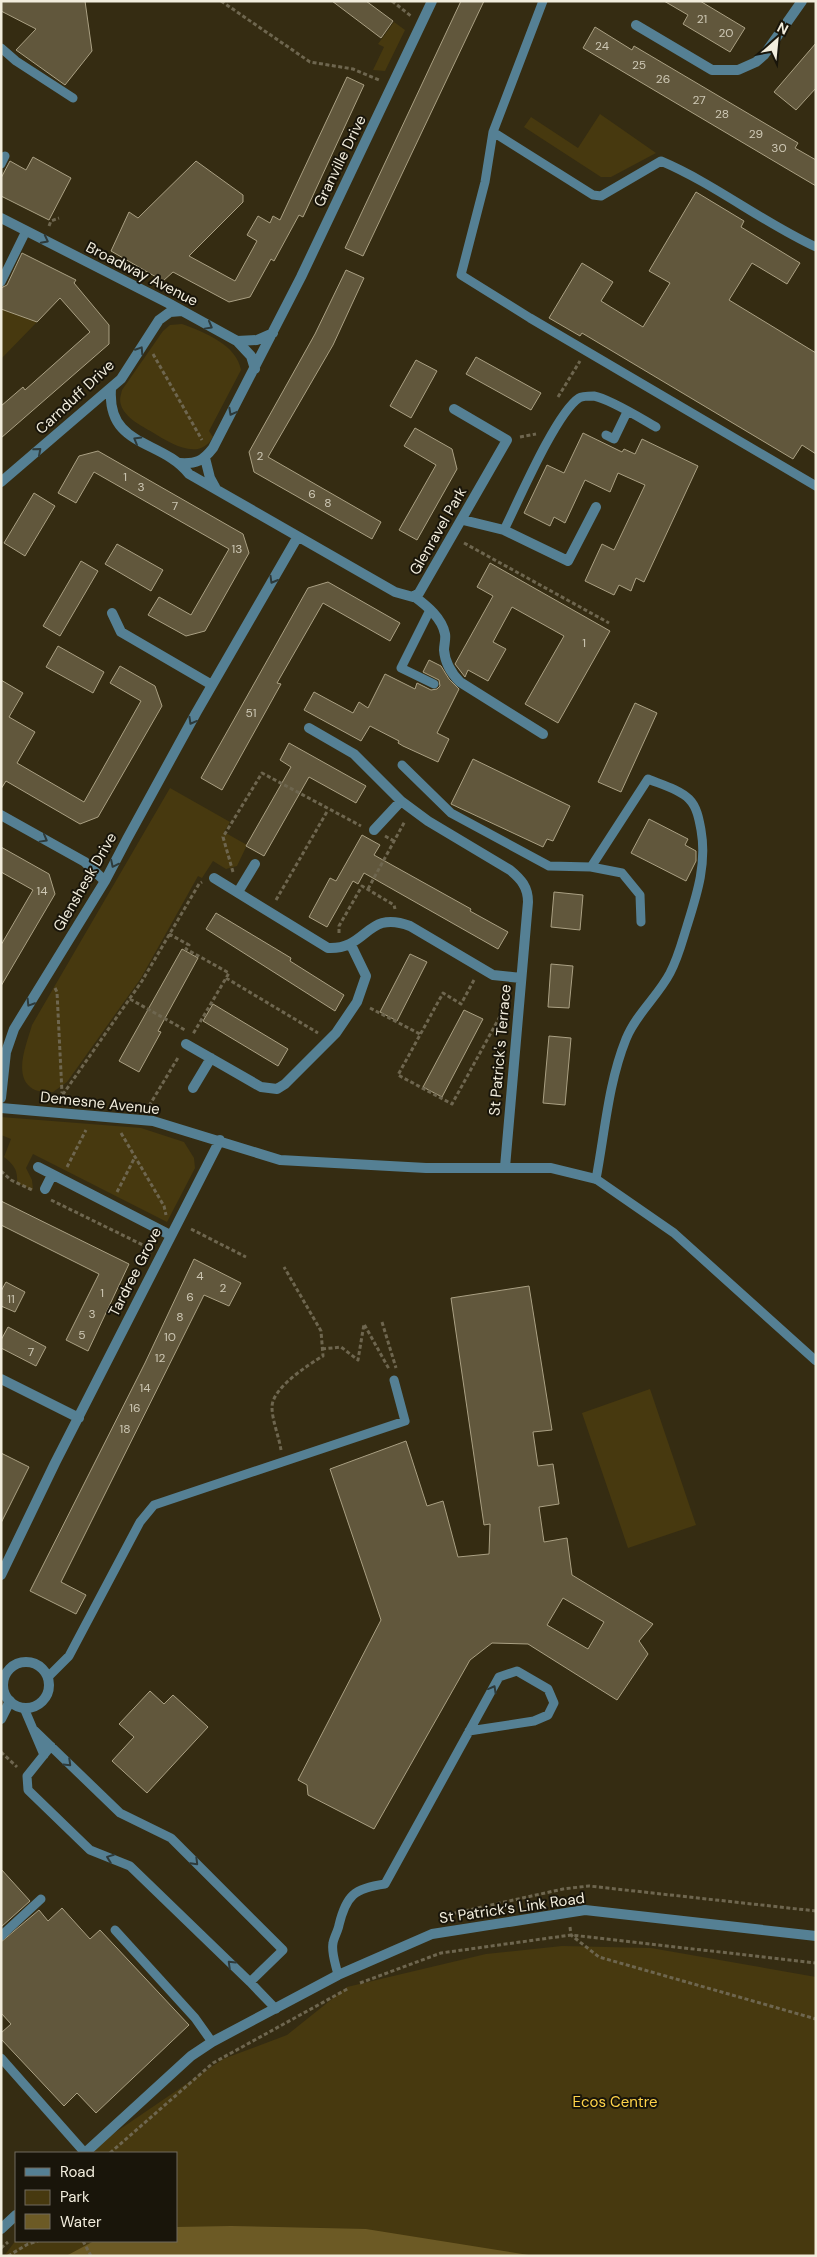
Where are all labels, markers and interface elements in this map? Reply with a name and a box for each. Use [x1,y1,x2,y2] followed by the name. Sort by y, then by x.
[697,11,707,27] house number: 21
[752,15,802,65] north arrow
[774,18,792,39] text: N
[718,25,734,41] house number: 20
[595,38,609,54] house number: 24
[632,57,646,73] house number: 25
[656,71,670,87] house number: 26
[692,92,706,108] house number: 27
[715,106,729,122] house number: 28
[309,112,371,210] street label: Granville Drive
[749,126,763,142] house number: 29
[771,140,787,156] house number: 30
[39,234,48,244] one-way arrow
[83,237,201,311] street label: Broadway Avenue
[204,320,213,330] one-way arrow
[134,346,143,356] one-way arrow
[31,355,119,439] street label: Carnduff Drive
[228,407,238,416] one-way arrow
[133,436,142,446] one-way arrow
[33,447,42,456] one-way arrow
[257,448,264,464] house number: 2
[123,469,127,485] house number: 1
[137,479,145,495] house number: 3
[405,483,471,579] street label: Glenravel Park
[308,486,316,502] house number: 6
[324,495,332,511] house number: 8
[172,498,178,514] house number: 7
[232,541,242,557] house number: 13
[269,575,279,584] one-way arrow
[582,635,586,651] house number: 1
[245,705,257,721] house number: 51
[188,716,198,725] one-way arrow
[49,829,121,935] street label: Glenshesk Drive
[38,833,47,843] one-way arrow
[110,858,120,867] one-way arrow
[36,883,48,899] house number: 14
[484,983,516,1117] street label: St Patrick's Terrace
[27,997,37,1006] one-way arrow
[39,1087,161,1119] street label: Demesne Avenue
[104,1224,166,1320] street label: Tardree Grove
[196,1268,204,1284] house number: 4
[220,1280,227,1296] house number: 2
[100,1285,104,1301] house number: 1
[186,1289,194,1305] house number: 6
[7,1291,15,1307] house number: 11
[88,1306,96,1322] house number: 3
[176,1309,184,1325] house number: 8
[78,1327,86,1343] house number: 5
[164,1329,176,1345] house number: 10
[28,1344,34,1360] house number: 7
[155,1350,165,1366] house number: 12
[139,1380,151,1396] house number: 14
[129,1400,141,1416] house number: 16
[119,1421,131,1437] house number: 18
[487,1685,497,1694] one-way arrow
[63,1757,72,1766] one-way arrow
[107,1854,115,1864] one-way arrow
[189,1856,198,1865] one-way arrow
[438,1888,586,1928] street label: St Patrick’s Link Road
[228,1961,237,1970] one-way arrow
[572,2092,658,2112] park label: Ecos Centre
[15,2152,178,2242] legend
[60,2162,95,2182] text: Road
[60,2187,90,2207] text: Park
[60,2212,102,2232] text: Water

